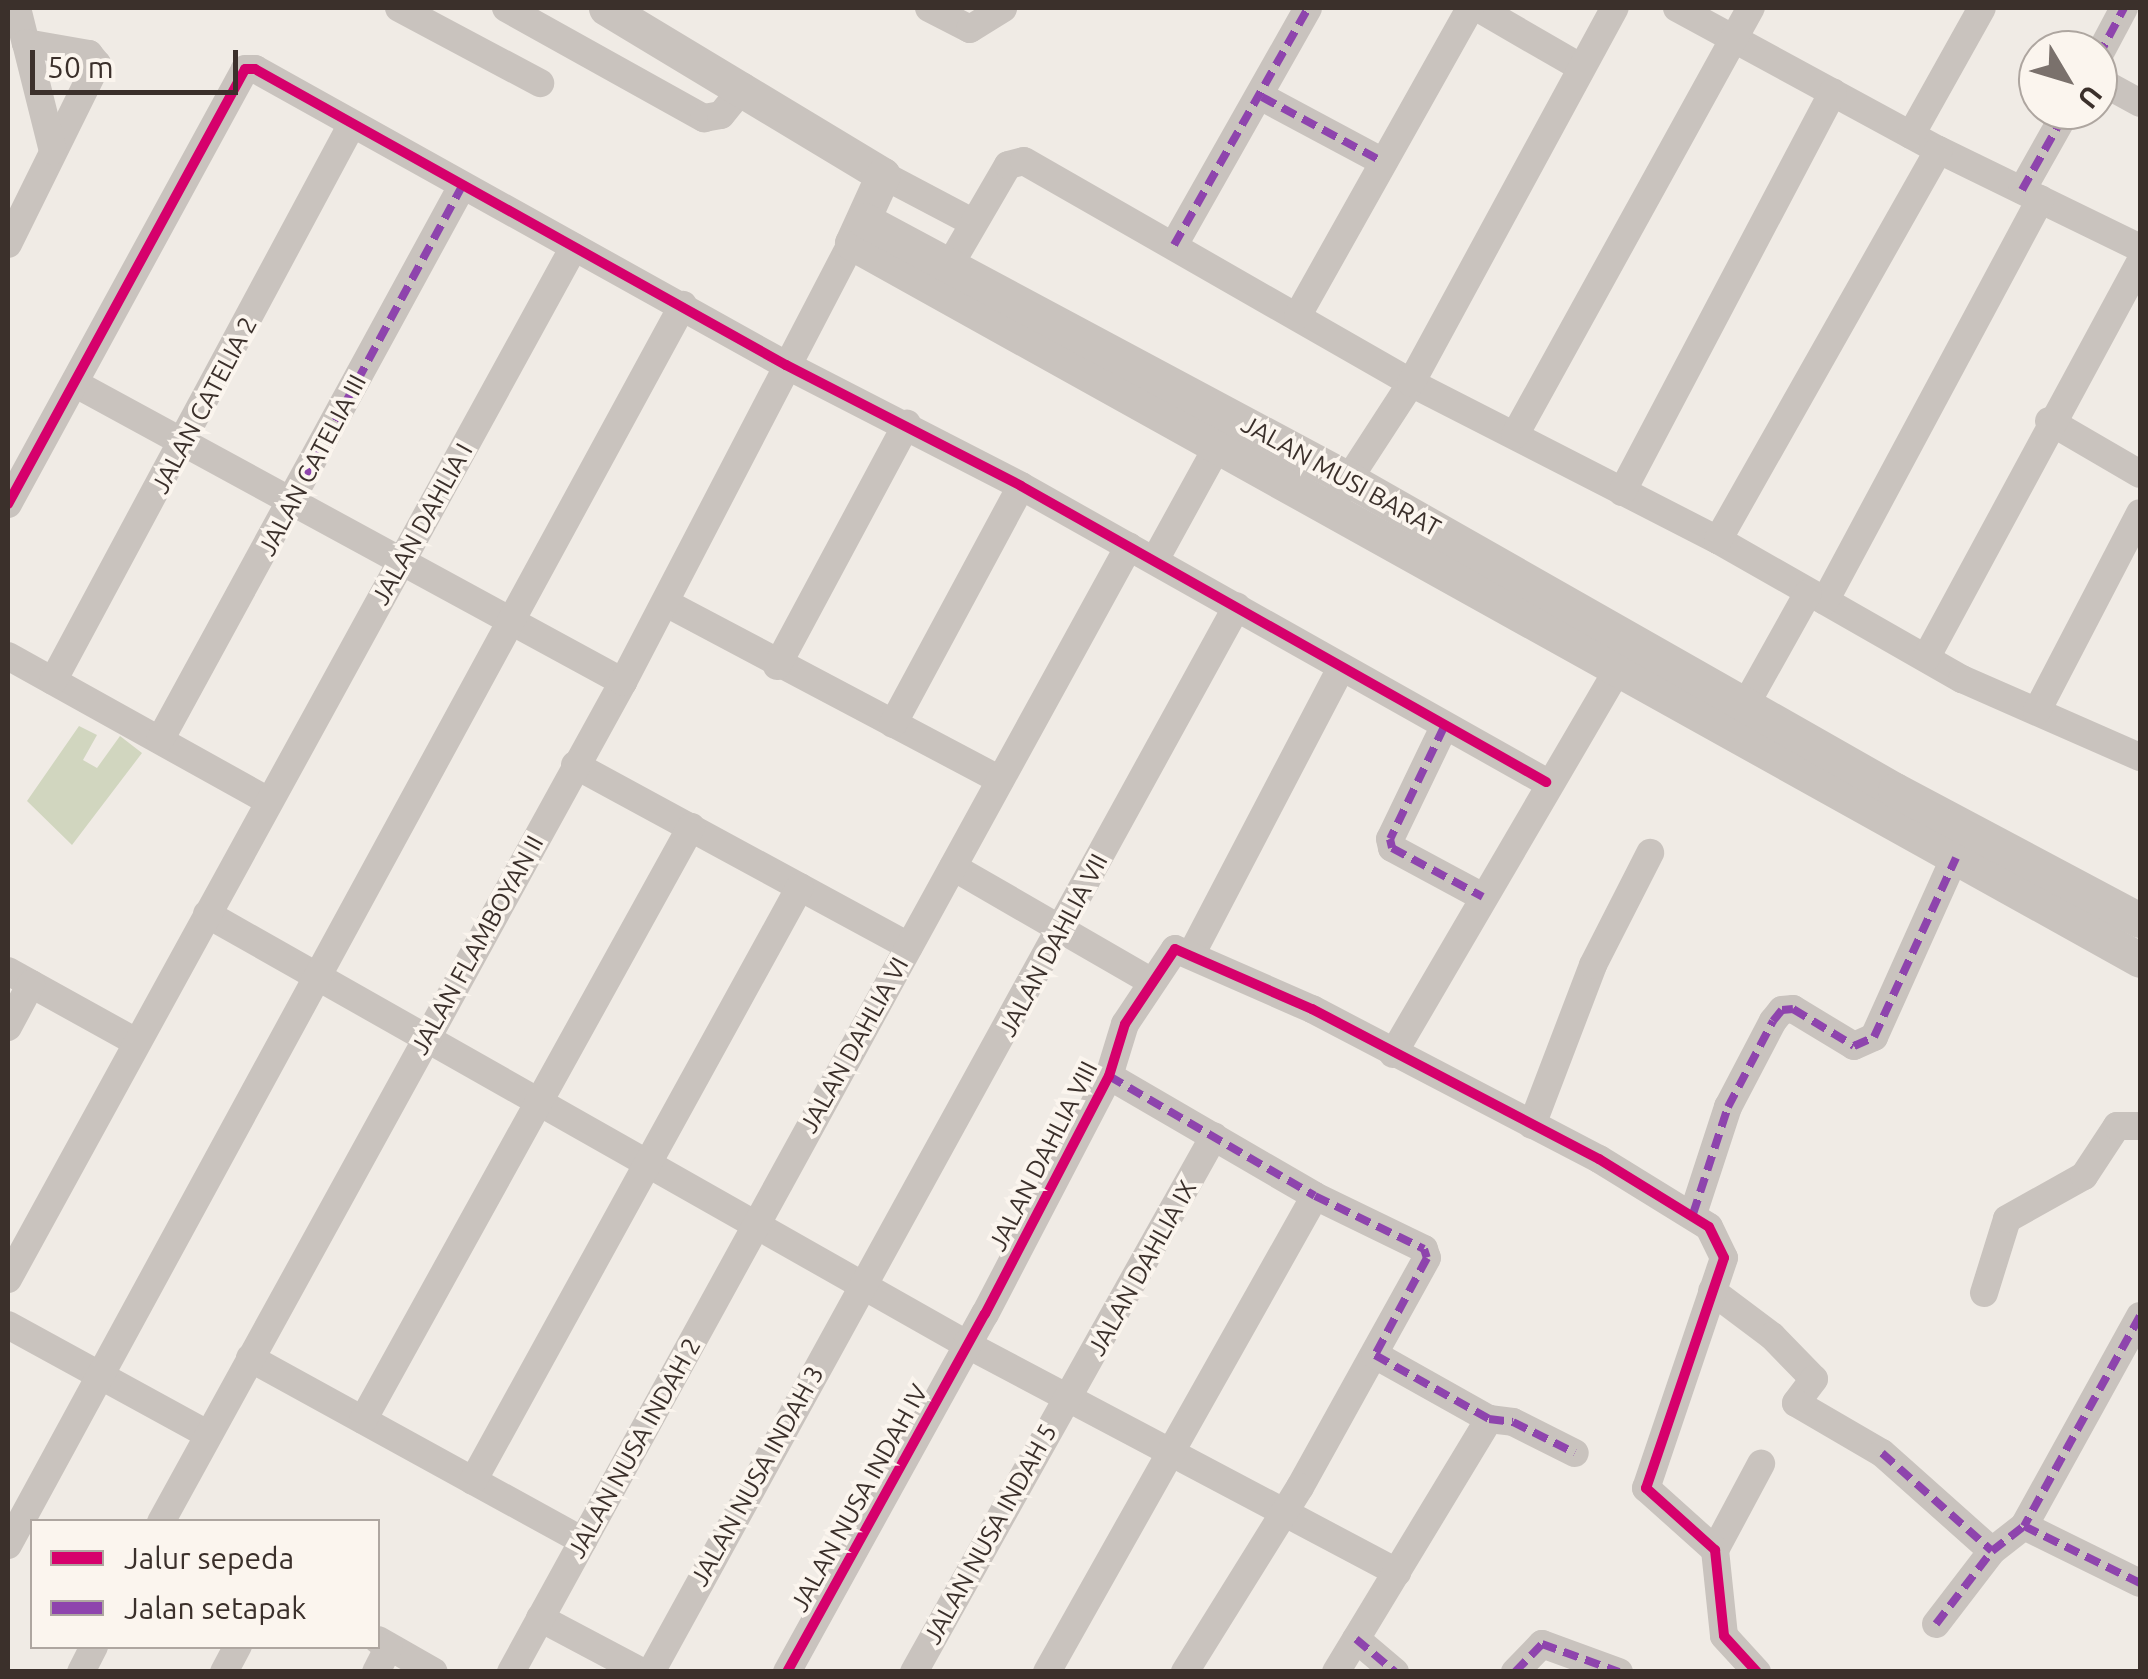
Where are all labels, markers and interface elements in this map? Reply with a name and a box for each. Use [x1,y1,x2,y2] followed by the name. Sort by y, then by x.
[35,30,242,92] scale bar
[2018,30,2118,130] north arrow
[47,50,114,84] text: 50 m
[2072,80,2109,115] text: U
[145,312,263,498] street label: JALAN CATELIA 2
[252,369,372,561] street label: JALAN CATELIA III
[1236,409,1446,543] street label: JALAN MUSI BARAT
[365,438,479,610] street label: JALAN DAHLIA I
[404,830,550,1060] street label: JALAN FLAMBOYAN II
[992,849,1114,1041] street label: JALAN DAHLIA VII
[793,952,915,1138] street label: JALAN DAHLIA VI
[982,1056,1104,1256] street label: JALAN DAHLIA VIII
[1081,1175,1203,1361] street label: JALAN DAHLIA IX
[561,1333,707,1563] street label: JALAN NUSA INDAH 2
[684,1361,830,1591] street label: JALAN NUSA INDAH 3
[784,1379,934,1617] street label: JALAN NUSA INDAH IV
[917,1419,1063,1649] street label: JALAN NUSA INDAH 5
[30,1519,380,1649] legend
[124,1541,294,1575] text: Jalur sepeda
[124,1591,306,1625] text: Jalan setapak

